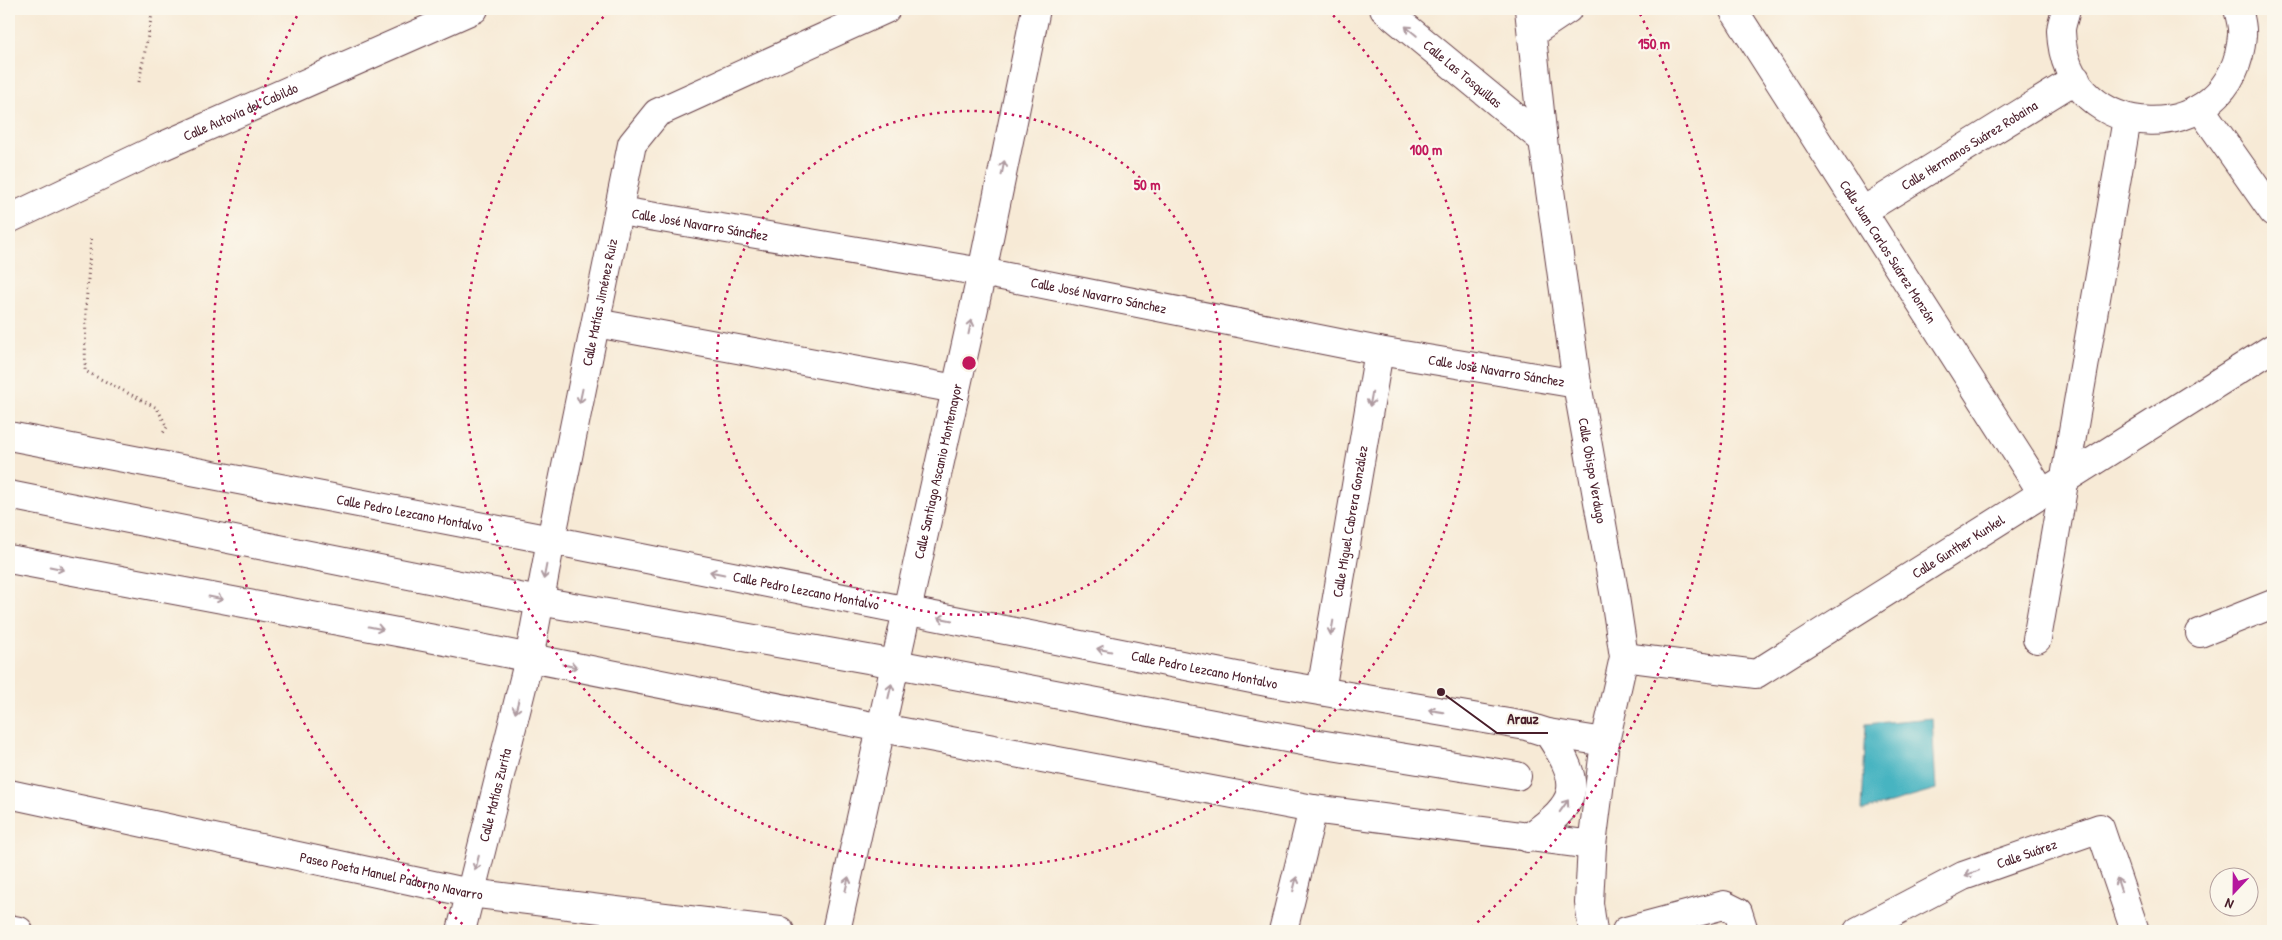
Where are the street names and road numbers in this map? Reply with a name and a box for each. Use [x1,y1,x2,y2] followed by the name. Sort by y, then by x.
[1420,35,1507,112] street label: Calle Las Tosquillas
[180,78,301,145] street label: Calle Autovía del Cabildo
[1897,95,2041,194] street label: Calle Hermanos Suárez Robaina
[1836,176,1941,327] street label: Calle Juan Carlos Suárez Monzón
[630,203,770,245] street label: Calle José Navarro Sánchez
[577,237,621,368] street label: Calle Matías Jiménez Ruiz
[1029,272,1168,317] street label: Calle José Navarro Sánchez
[1427,349,1566,391] street label: Calle José Navarro Sánchez
[909,381,966,561] street label: Calle Santiago Ascanio Montemayor
[1574,416,1612,525] street label: Calle Obispo Verdugo
[1327,444,1372,599] street label: Calle Miguel Cabrera González
[335,489,485,536] street label: Calle Pedro Lezcano Montalvo
[1908,510,2008,582] street label: Calle Gunther Kunkel
[731,566,881,614] street label: Calle Pedro Lezcano Montalvo
[1130,645,1279,693] street label: Calle Pedro Lezcano Montalvo
[474,746,515,844] street label: Calle Matías Zurita
[1994,834,2059,873] street label: Calle Suárez
[298,847,484,904] street label: Paseo Poeta Manuel Padorno Navarro

